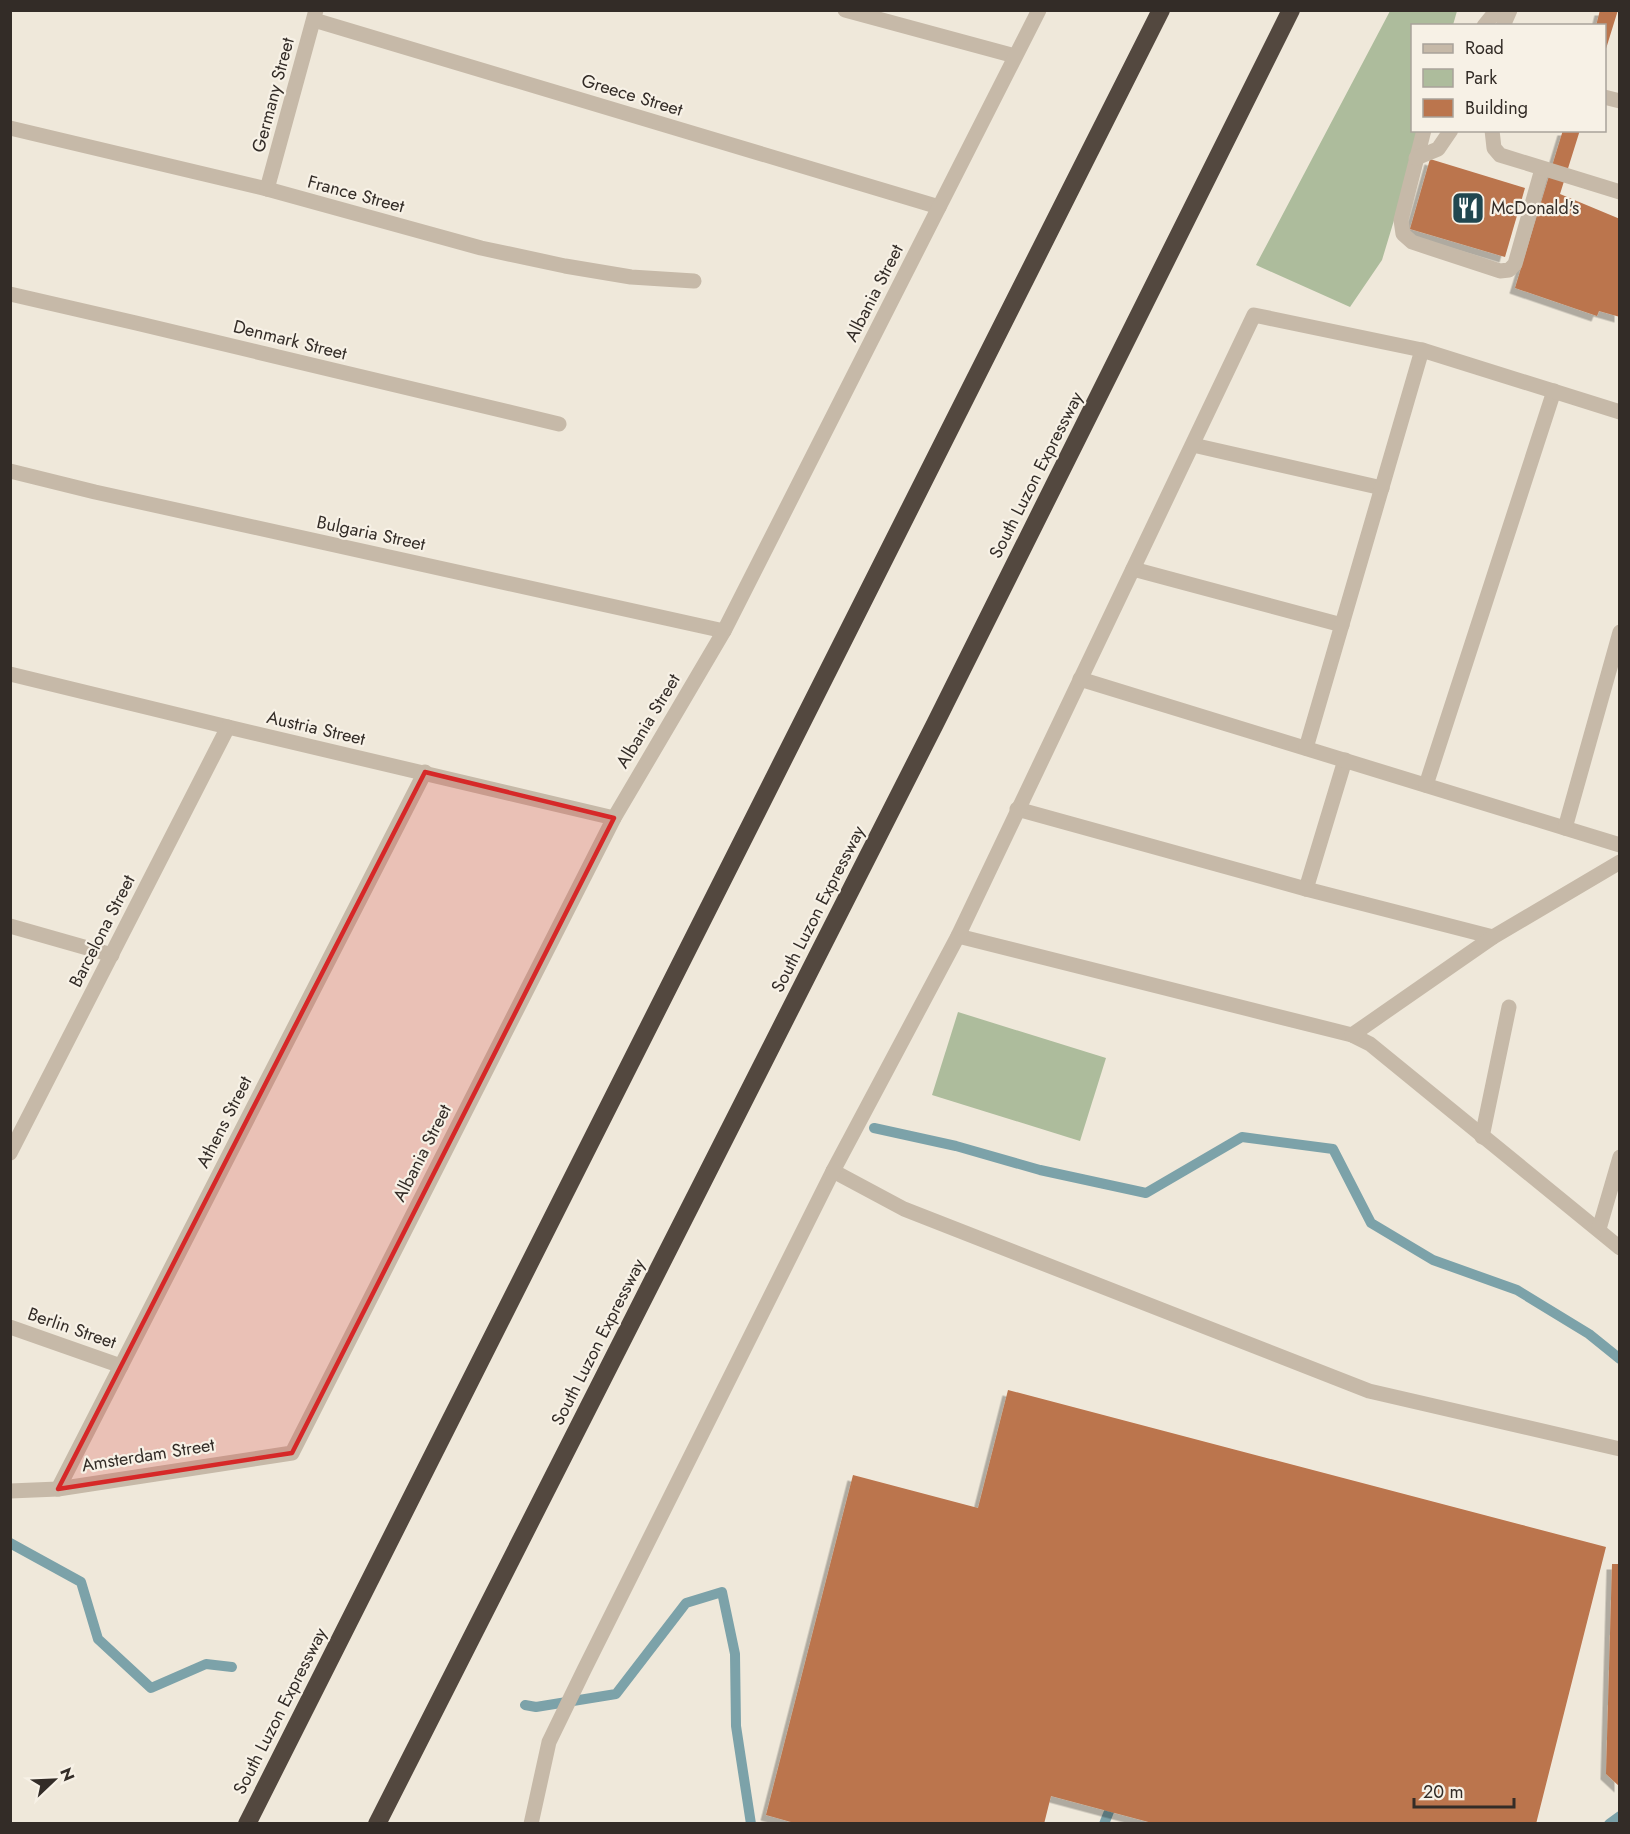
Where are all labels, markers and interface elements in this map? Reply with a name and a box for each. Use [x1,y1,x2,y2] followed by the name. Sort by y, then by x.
[1411,24,1606,132] legend
[245,34,301,155] street label: Germany Street
[1465,35,1504,61] text: Road
[1465,65,1497,91] text: Park
[578,67,686,123] street label: Greece Street
[1465,95,1528,121] text: Building
[305,169,408,220] street label: France Street
[1450,190,1486,226] restaurant icon: McDonald's
[1491,195,1579,221] place label: McDonald's
[838,239,910,346] street label: Albania Street
[231,313,350,367] street label: Denmark Street
[983,387,1089,563] street label: South Luzon Expressway
[314,509,428,557] street label: Bulgaria Street
[610,668,687,773] street label: Albania Street
[264,704,369,752] street label: Austria Street
[765,821,871,997] street label: South Luzon Expressway
[63,870,142,992] street label: Barcelona Street
[190,1071,259,1172] street label: Athens Street
[386,1099,458,1206] street label: Albania Street
[545,1254,651,1430] street label: South Luzon Expressway
[24,1301,120,1356] street label: Berlin Street
[80,1432,217,1478] street label: Amsterdam Street
[227,1623,333,1799] street label: South Luzon Expressway
[24,1750,84,1810] north arrow
[54,1764,80,1785] text: N
[1414,1771,1514,1809] scale bar
[1423,1779,1463,1805] text: 20 m

